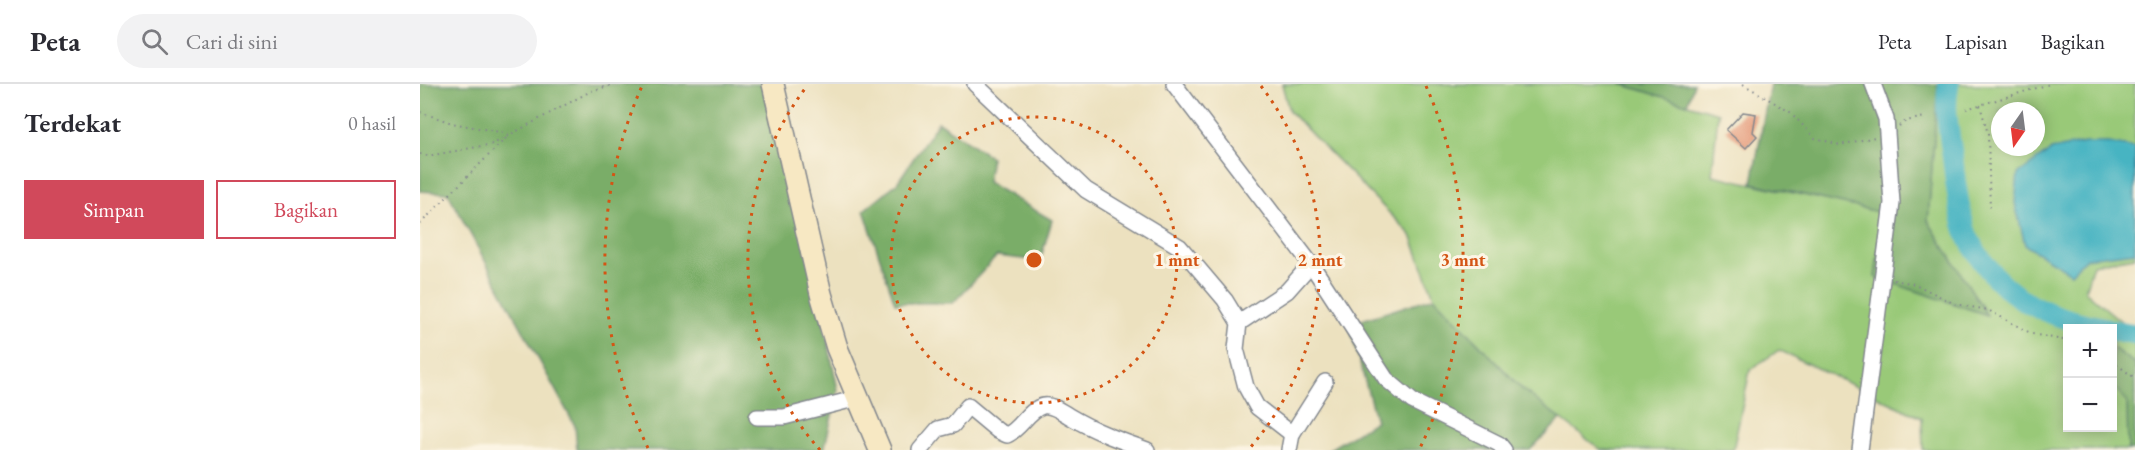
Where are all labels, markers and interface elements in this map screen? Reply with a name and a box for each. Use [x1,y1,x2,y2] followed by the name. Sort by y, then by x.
[117,14,537,68] search box
[30,23,81,59] text: Peta
[138,25,171,58] icon: search
[186,27,278,56] text: Cari di sini
[1878,28,1912,55] text: Peta
[1945,28,2008,55] text: Lapisan
[2041,28,2105,55] text: Bagikan
[1991,102,2045,156] north arrow
[24,106,121,140] text: Terdekat
[348,110,396,136] text: 0 hasil
[24,180,204,239] button: Simpan
[216,180,396,239] button: Bagikan
[1155,248,1200,271] text: 1 mnt
[1298,248,1343,271] text: 2 mnt
[1441,248,1486,271] text: 3 mnt
[1024,250,1044,270] centre of rings
[2063,324,2117,432] map controls
[2063,324,2117,378] button: +
[2063,378,2117,432] button: −

